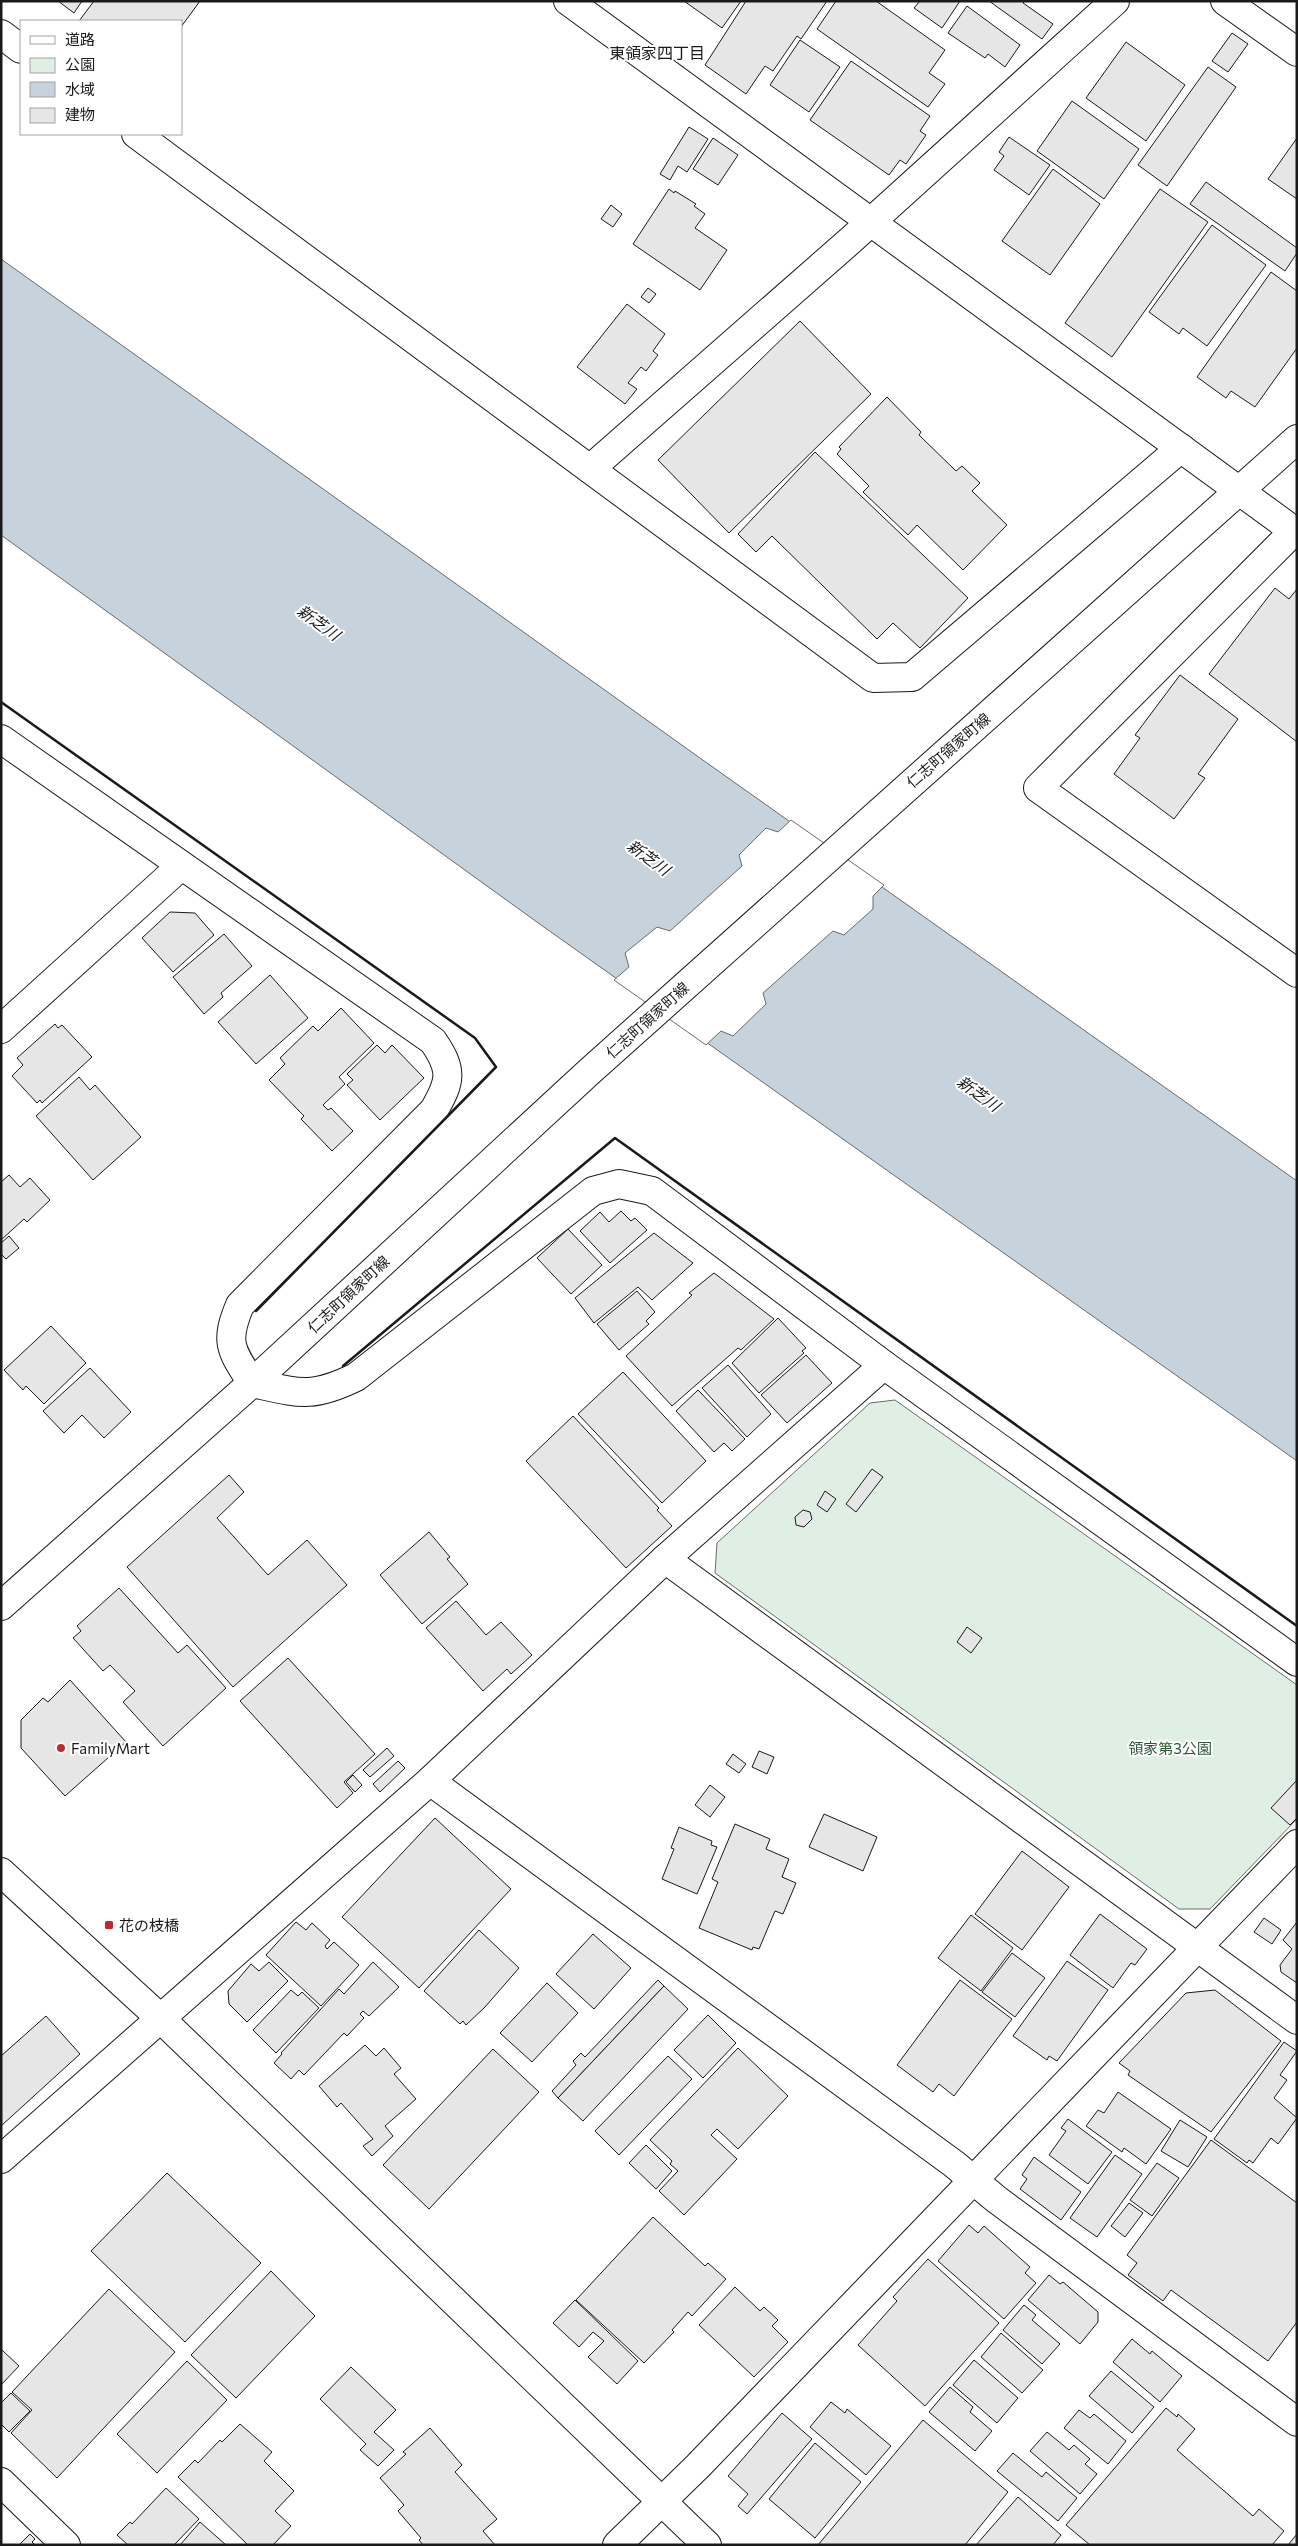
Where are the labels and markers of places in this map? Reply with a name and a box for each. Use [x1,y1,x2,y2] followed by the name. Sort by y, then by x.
[71,1739,150,1757] place label: FamilyMart
[55,1742,67,1754] marker: FamilyMart
[119,1916,179,1934] place label: 花の枝橋
[103,1919,115,1931] marker: 花の枝橋

